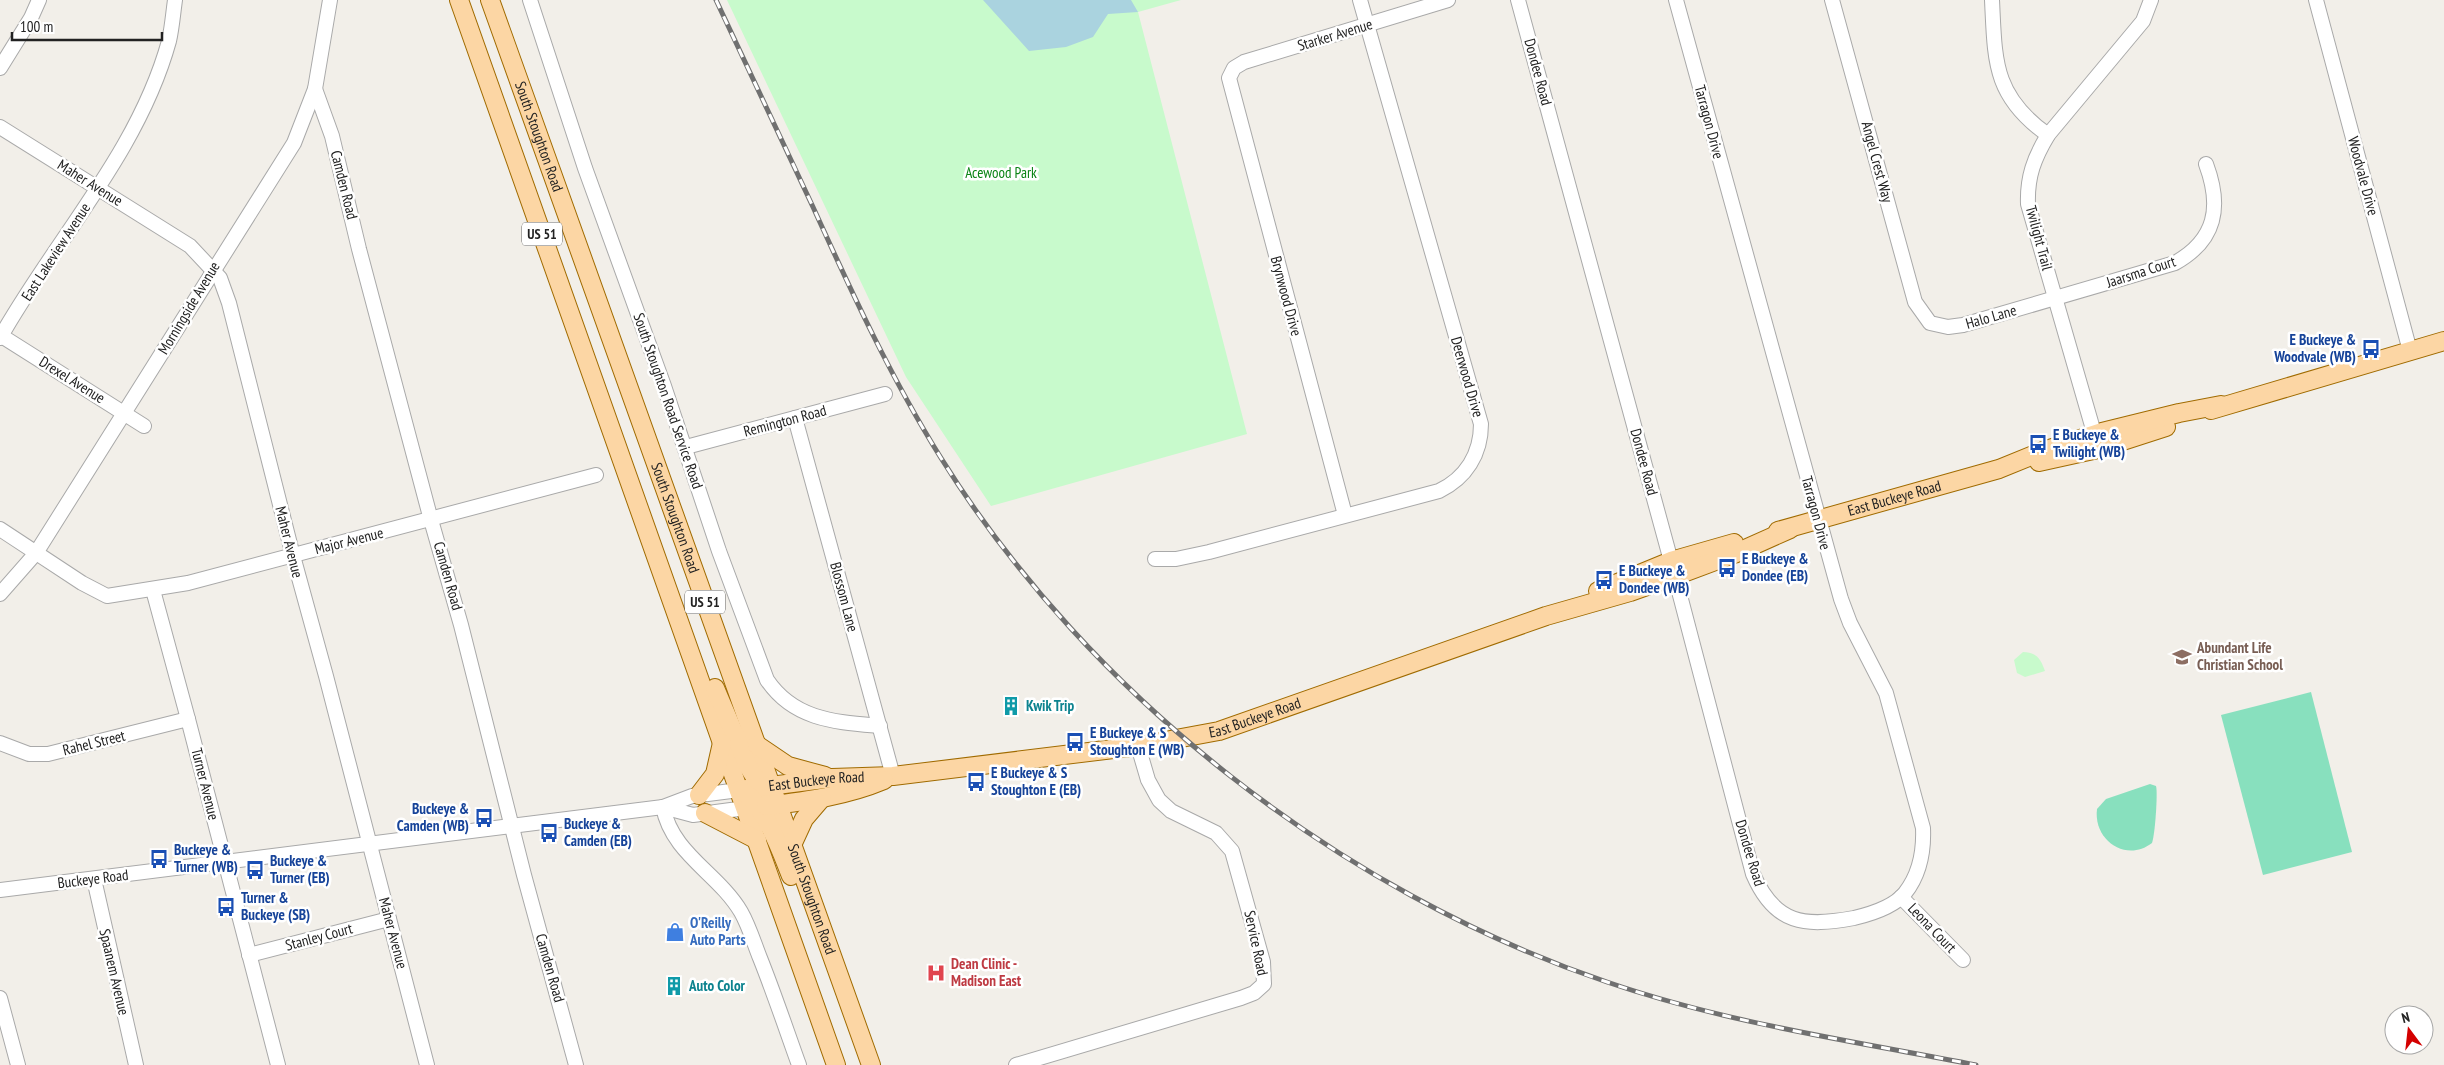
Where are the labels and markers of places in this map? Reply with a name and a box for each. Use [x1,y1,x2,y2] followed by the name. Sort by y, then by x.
[2273,330,2356,366] place label: E Buckeye & Woodvale (WB)
[2360,338,2382,360] bus stop icon: E Buckeye & Woodvale (WB)
[2053,425,2125,461] place label: E Buckeye & Twilight (WB)
[2027,433,2049,455] bus stop icon: E Buckeye & Twilight (WB)
[1742,549,1809,585] place label: E Buckeye & Dondee (EB)
[1716,557,1738,579] bus stop icon: E Buckeye & Dondee (EB)
[1619,561,1689,597] place label: E Buckeye & Dondee (WB)
[1593,569,1615,591] bus stop icon: E Buckeye & Dondee (WB)
[2196,638,2283,674] place label: Abundant Life Christian School
[2171,646,2193,668] school or university icon: Abundant Life Christian School
[1000,695,1022,717] building icon: Kwik Trip
[1026,696,1074,715] place label: Kwik Trip
[1090,723,1185,759] place label: E Buckeye & S Stoughton E (WB)
[1064,731,1086,753] bus stop icon: E Buckeye & S Stoughton E (WB)
[991,763,1081,799] place label: E Buckeye & S Stoughton E (EB)
[965,771,987,793] bus stop icon: E Buckeye & S Stoughton E (EB)
[397,799,469,835] place label: Buckeye & Camden (WB)
[473,807,495,829] bus stop icon: Buckeye & Camden (WB)
[564,814,632,850] place label: Buckeye & Camden (EB)
[538,822,560,844] bus stop icon: Buckeye & Camden (EB)
[174,840,238,876] place label: Buckeye & Turner (WB)
[148,848,170,870] bus stop icon: Buckeye & Turner (WB)
[270,851,330,887] place label: Buckeye & Turner (EB)
[244,859,266,881] bus stop icon: Buckeye & Turner (EB)
[241,888,310,924] place label: Turner & Buckeye (SB)
[215,896,237,918] bus stop icon: Turner & Buckeye (SB)
[689,913,746,949] place label: O'Reilly Auto Parts
[664,921,686,943] shop icon: O'Reilly Auto Parts
[951,954,1022,990] place label: Dean Clinic - Madison East
[925,962,947,984] hospital icon: Dean Clinic - Madison East
[663,975,685,997] building icon: Auto Color
[688,976,746,995] place label: Auto Color

